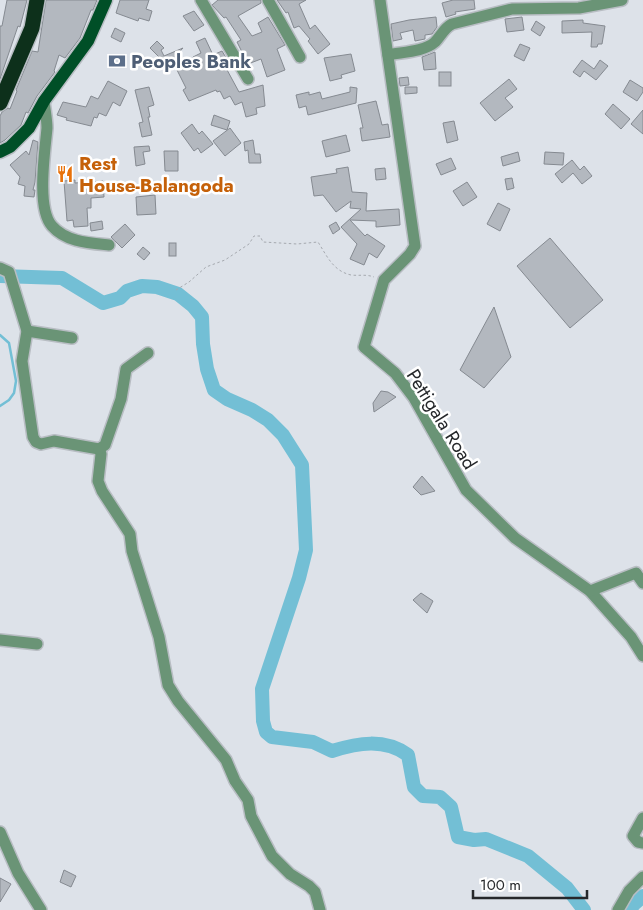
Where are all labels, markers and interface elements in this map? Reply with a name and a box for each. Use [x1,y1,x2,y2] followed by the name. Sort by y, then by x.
[131,48,251,75] place label: Peoples Bank
[107,51,127,71] bank icon: Peoples Bank
[79,150,234,199] place label: Rest House-Balangoda
[55,164,75,184] restaurant icon: Rest House-Balangoda
[400,364,483,475] street label: Pettigala Road
[473,868,587,900] scale bar
[480,874,521,896] text: 100 m

